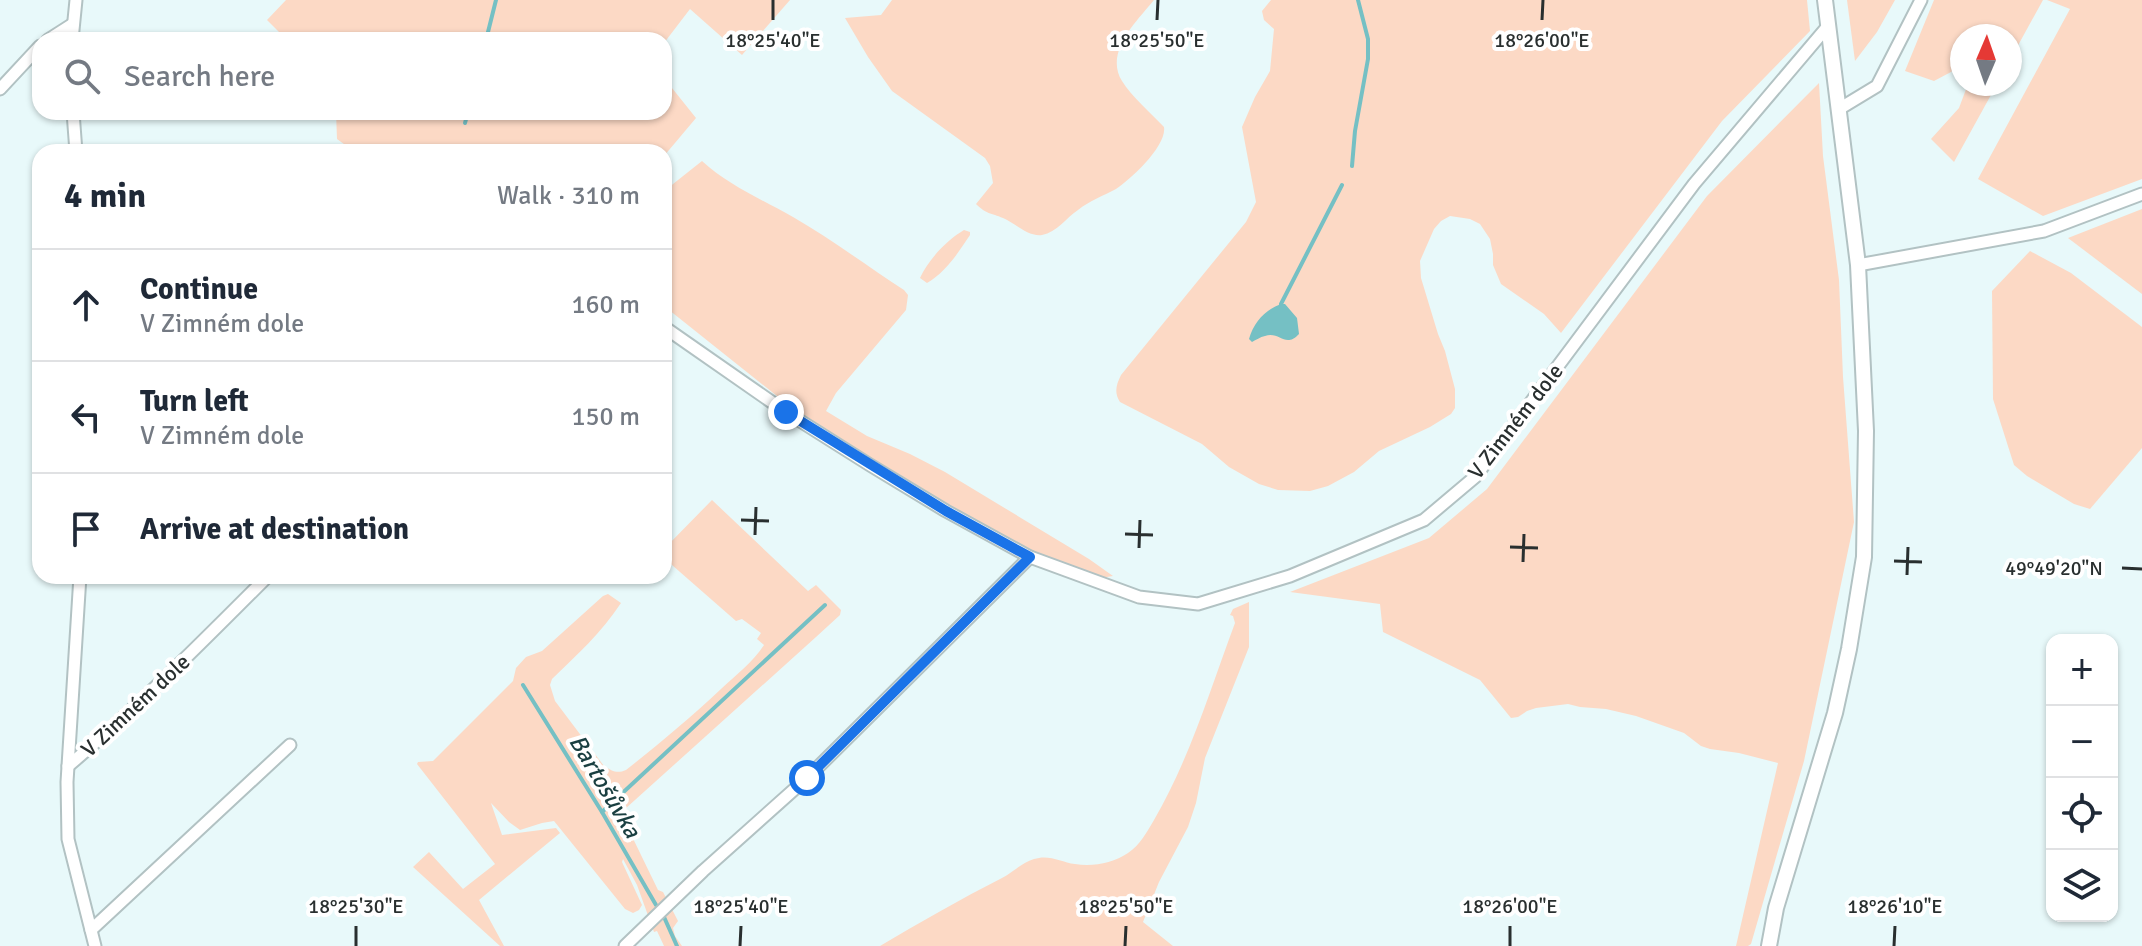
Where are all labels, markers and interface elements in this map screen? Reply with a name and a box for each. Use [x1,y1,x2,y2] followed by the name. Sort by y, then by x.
[1950,24,2022,96] north arrow
[725,28,821,53] text: 18°25'40"E
[1109,28,1205,53] text: 18°25'50"E
[1494,28,1590,53] text: 18°26'00"E
[32,32,672,120] search box
[60,54,104,98] icon: search
[124,58,275,95] text: Search here
[64,175,146,217] text: 4 min
[497,180,640,212] text: Walk · 310 m
[140,271,258,308] text: Continue
[64,283,108,327] icon: ahead
[571,289,640,321] text: 160 m
[140,308,304,340] text: V Zimném dole
[1462,358,1569,484] street label: V Zimném dole
[140,383,249,420] text: Turn left
[768,394,804,430] route end
[64,395,108,439] icon: left
[571,401,640,433] text: 150 m
[140,420,304,452] text: V Zimném dole
[64,507,108,551] icon: arrive
[140,511,409,548] text: Arrive at destination
[2005,556,2103,581] text: 49°49'20"N
[2046,634,2118,922] map controls
[2046,634,2118,706] button: +
[75,648,195,763] street label: V Zimném dole
[2046,706,2118,778] button: −
[562,729,648,844] water label: Bartošůvka
[789,760,825,796] route start
[2046,778,2118,850] button: locate
[2046,850,2118,922] button: layers
[308,894,404,919] text: 18°25'30"E
[693,894,789,919] text: 18°25'40"E
[1078,894,1174,919] text: 18°25'50"E
[1462,894,1558,919] text: 18°26'00"E
[1847,894,1943,919] text: 18°26'10"E

